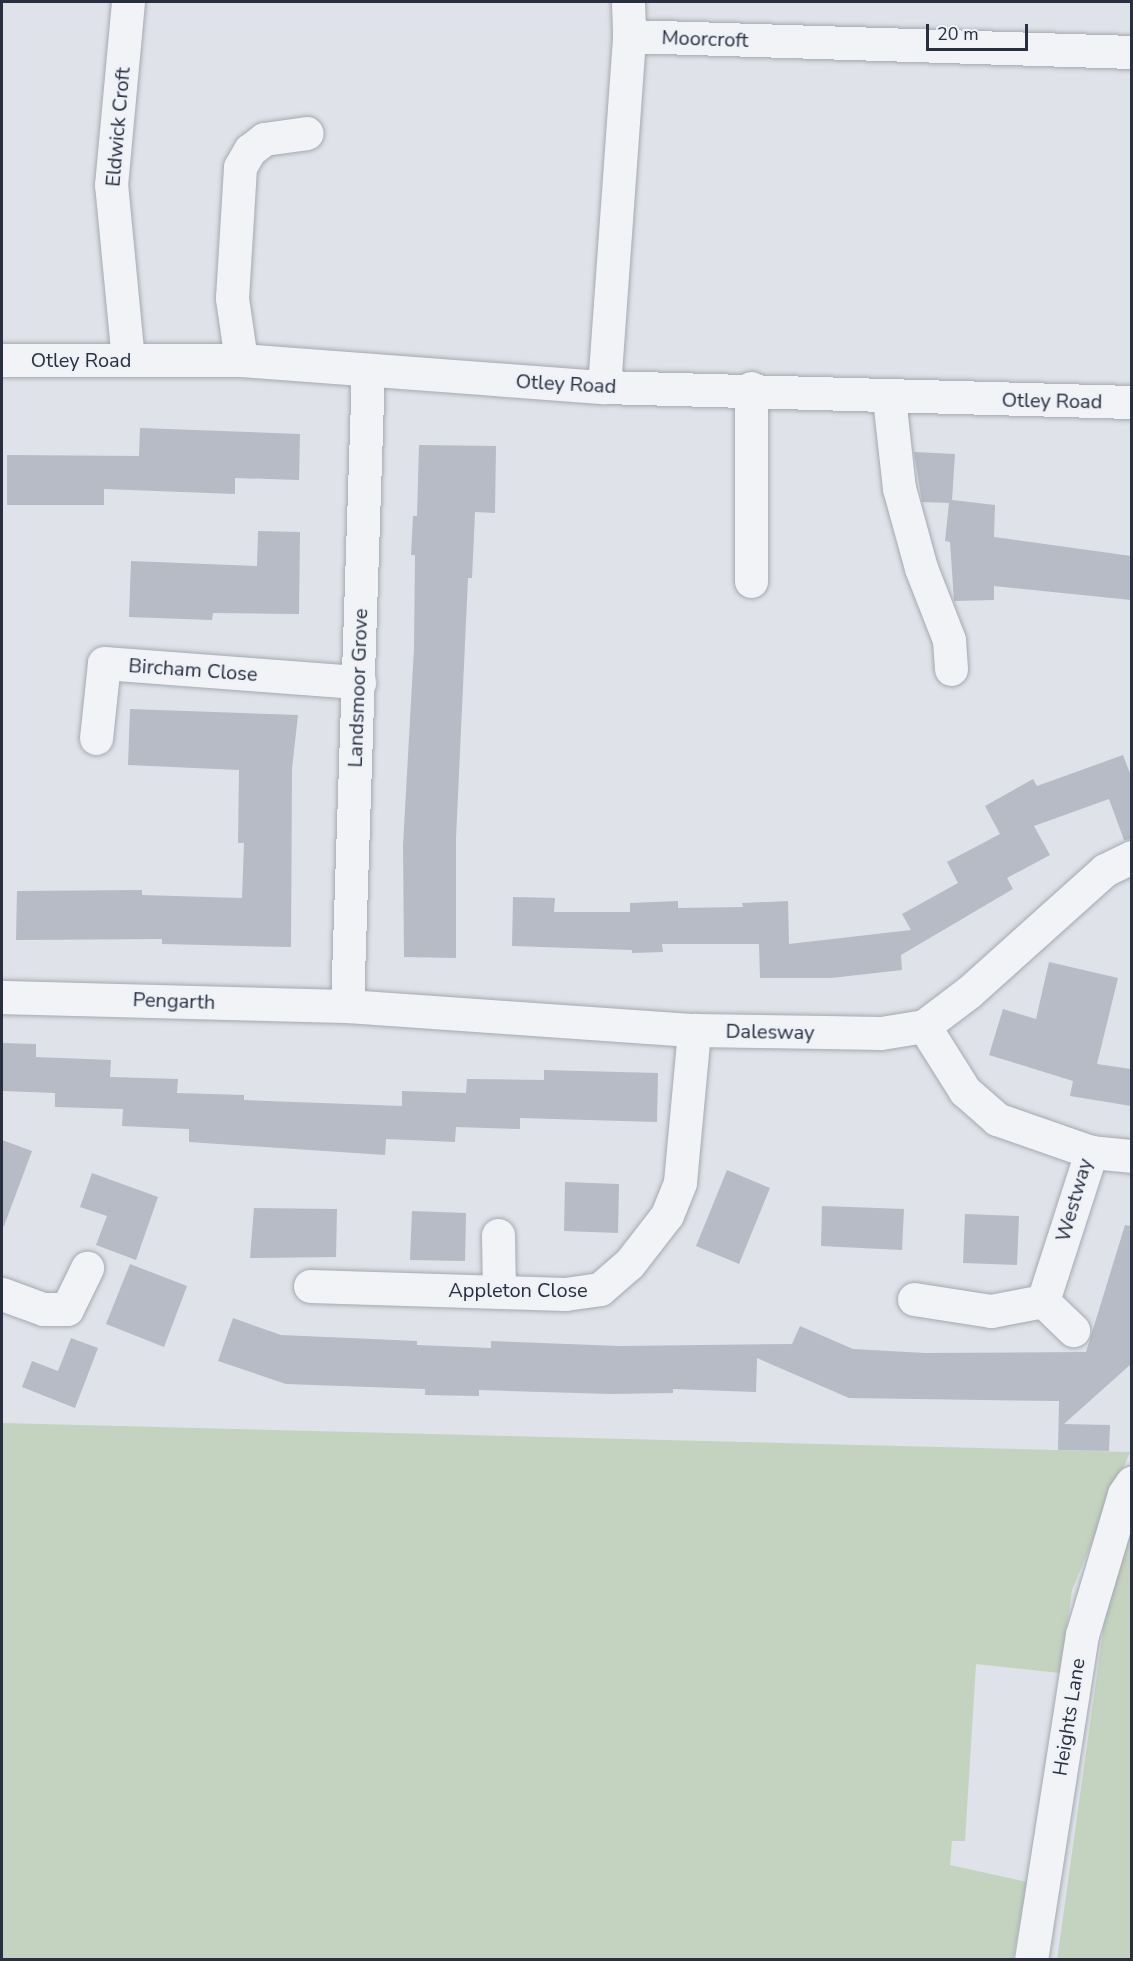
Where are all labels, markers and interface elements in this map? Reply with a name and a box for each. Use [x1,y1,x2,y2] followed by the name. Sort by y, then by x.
[929,12,1031,50] scale bar
[937,22,979,46] text: 20 m
[661,25,749,53] street label: Moorcroft
[101,66,135,188] street label: Eldwick Croft
[31,348,131,372] street label: Otley Road
[515,369,617,399] street label: Otley Road
[1001,388,1103,414] street label: Otley Road
[343,608,373,768] street label: Landsmoor Grove
[128,654,258,686] street label: Bircham Close
[132,988,216,1014] street label: Pengarth
[725,1019,815,1045] street label: Dalesway
[1051,1156,1097,1244] street label: Westway
[448,1278,588,1302] street label: Appleton Close
[1048,1656,1090,1778] street label: Heights Lane

